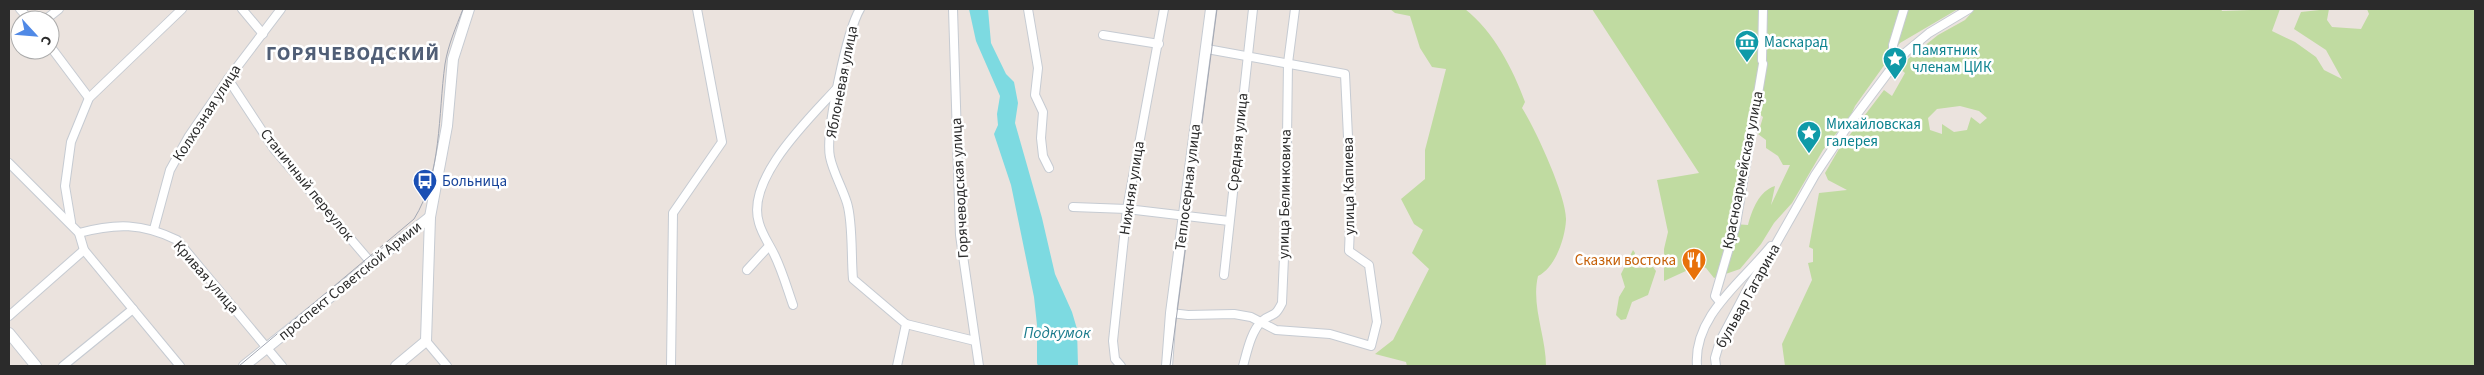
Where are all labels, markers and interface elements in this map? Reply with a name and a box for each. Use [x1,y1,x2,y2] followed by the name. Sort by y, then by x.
[10,10,60,60] north arrow
[821,24,863,140] street label: Яблоневая улица
[1734,29,1760,63] museum icon: Маскарад
[35,32,57,48] text: С
[1764,32,1828,53] place label: Маскарад
[266,40,440,68] district label: ГОРЯЧЕВОДСКИЙ
[1912,40,1992,78] place label: Памятник членам ЦИК
[1882,46,1908,80] place icon: Памятник членам ЦИК
[168,60,246,166] street label: Колхозная улица
[1717,89,1769,251] street label: Красноармейская улица
[1222,92,1254,192] street label: Средняя улица
[1826,114,1921,152] place label: Михайловская галерея
[946,117,974,259] street label: Горячеводская улица
[1796,120,1822,154] place icon: Михайловская галерея
[1170,123,1206,251] street label: Теплосерная улица
[255,124,359,246] street label: Станичный переулок
[1273,129,1297,259] street label: улица Белинковича
[1338,137,1360,235] street label: улица Капиева
[1114,140,1150,236] street label: Нижняя улица
[412,168,438,202] bus stop icon: Больница
[442,171,507,192] place label: Больница
[274,216,426,346] street label: проспект Советской Армии
[168,236,244,318] street label: Кривая улица
[1711,240,1785,352] street label: бульвар Гагарина
[1681,247,1707,281] restaurant icon: Сказки востока
[1575,250,1676,271] place label: Сказки востока
[1023,322,1091,344] water label: Подкумок

